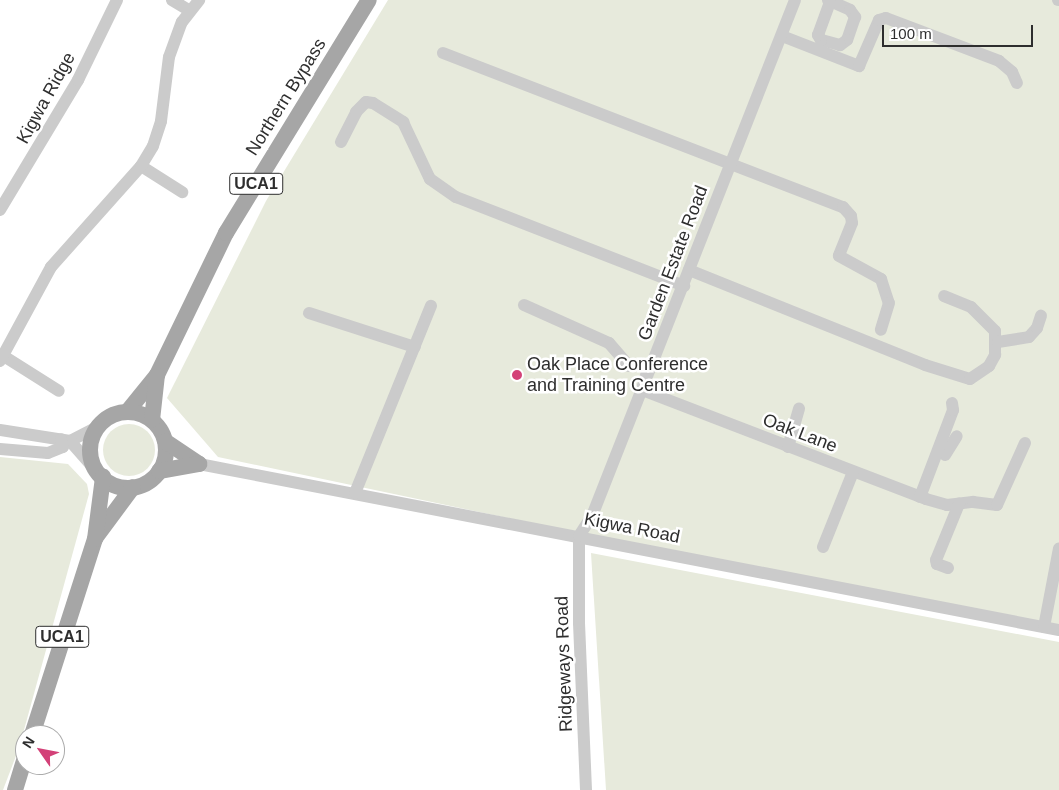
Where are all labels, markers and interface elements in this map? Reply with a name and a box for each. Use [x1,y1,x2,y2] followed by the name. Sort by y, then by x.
[884,15,1035,47] scale bar
[890,25,932,42] text: 100 m
[241,34,331,160] street label: Northern Bypass
[12,49,80,147] street label: Kigwa Ridge
[228,170,284,198] road number: UCA1
[634,183,712,343] street label: Garden Estate Road
[527,354,708,396] place label: Oak Place Conference and Training Centre
[511,369,523,381] marker: Oak Place Conference and Training Centre
[760,409,840,457] street label: Oak Lane
[582,508,682,548] street label: Kigwa Road
[551,596,577,732] street label: Ridgeways Road
[34,624,90,650] road number: UCA1
[15,725,65,775] north arrow
[19,734,38,751] text: N

